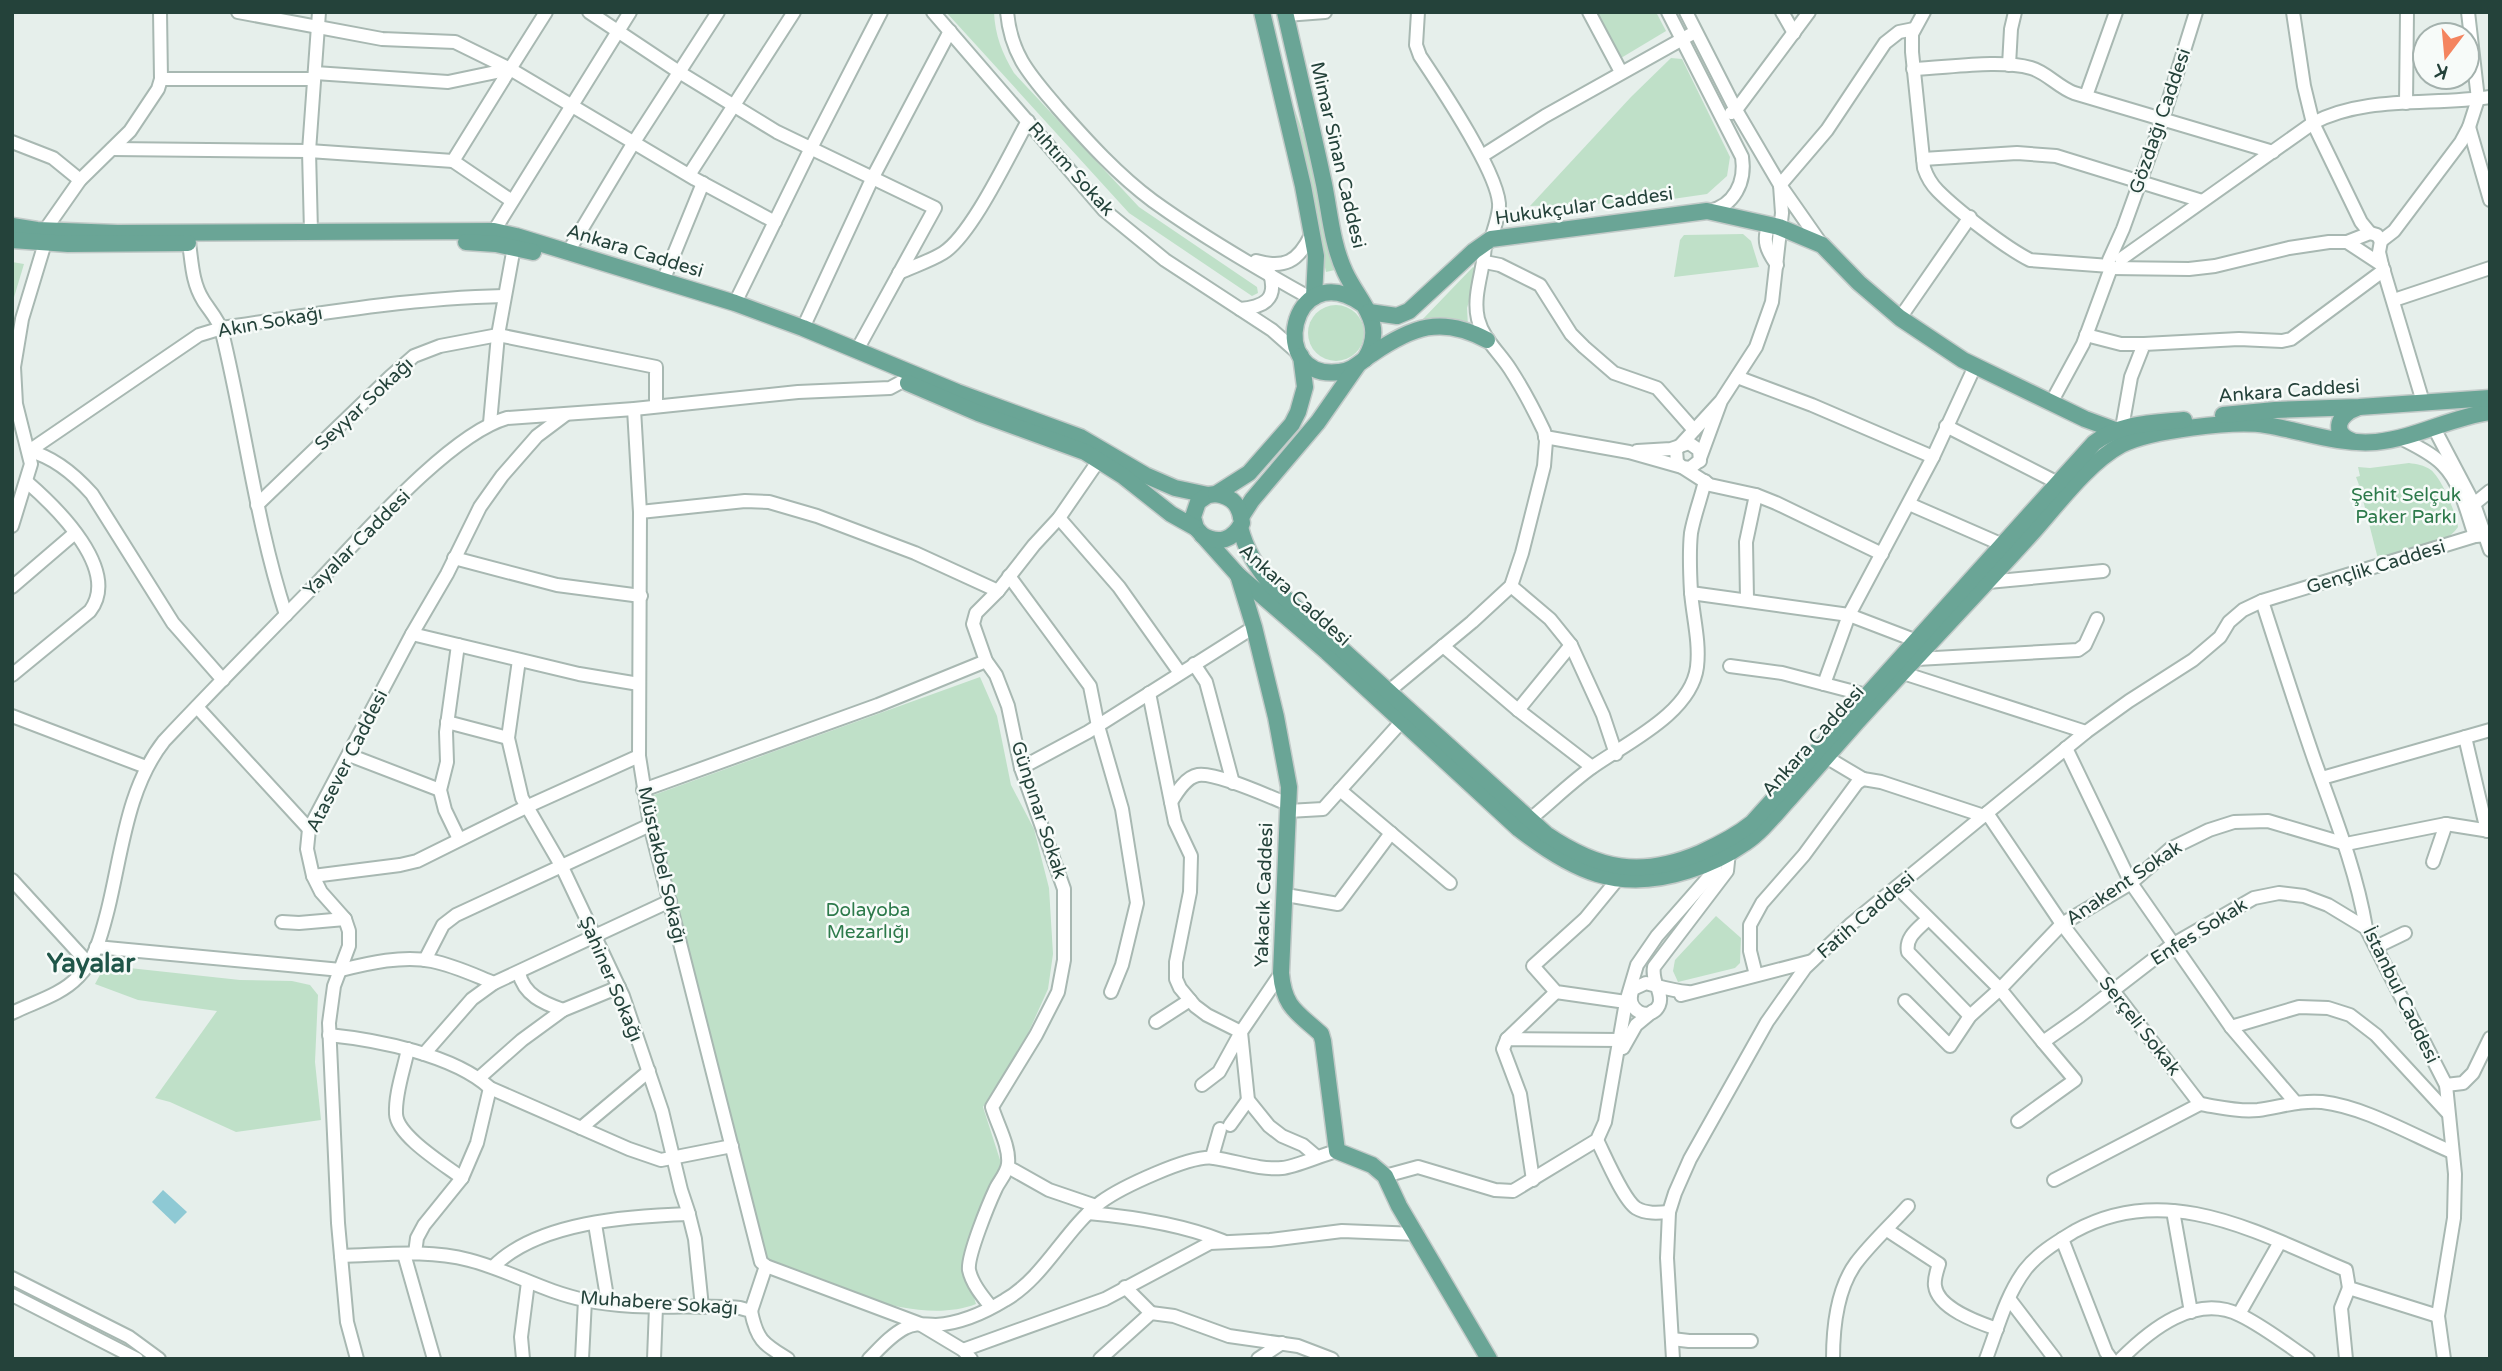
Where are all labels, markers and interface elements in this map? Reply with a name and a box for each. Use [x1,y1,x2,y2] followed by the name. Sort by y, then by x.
[2411,21,2481,91] north arrow
[2125,45,2195,197] street label: Gözdağı Caddesi
[2432,59,2451,84] text: K
[1306,60,1370,250] street label: Mimar Sinan Caddesi
[1023,118,1119,220] street label: Rıhtım Sokak
[1494,183,1674,229] street label: Hukukçular Caddesi
[564,220,706,282] street label: Ankara Caddesi
[216,302,324,342] street label: Akın Sokağı
[310,353,418,455] street label: Seyyar Sokağı
[2217,375,2361,407] street label: Ankara Caddesi
[2351,484,2461,528] park label: Şehit Selçuk Paker Parkı
[299,485,415,601] street label: Yayalar Caddesi
[2304,535,2448,599] street label: Gençlik Caddesi
[1235,539,1355,651] street label: Ankara Caddesi
[1757,681,1869,801] street label: Ankara Caddesi
[302,686,392,836] street label: Atasever Caddesi
[1006,739,1072,881] street label: Günpınar Sokak
[633,784,691,946] street label: Müstakbel Sokağı
[1250,822,1278,968] street label: Yakacık Caddesi
[2062,836,2186,930] street label: Anakent Sokak
[1813,867,1919,963] street label: Fatih Caddesi
[2147,894,2251,970] street label: Enfes Sokak
[826,899,911,943] park label: Dolayoba Mezarlığı
[575,913,647,1045] street label: Şahiner Sokağı
[2358,923,2444,1067] street label: İstanbul Caddesi
[47,948,136,979] district label: Yayalar
[2095,972,2185,1080] street label: Serçeli Sokak
[579,1287,739,1319] street label: Muhabere Sokağı

